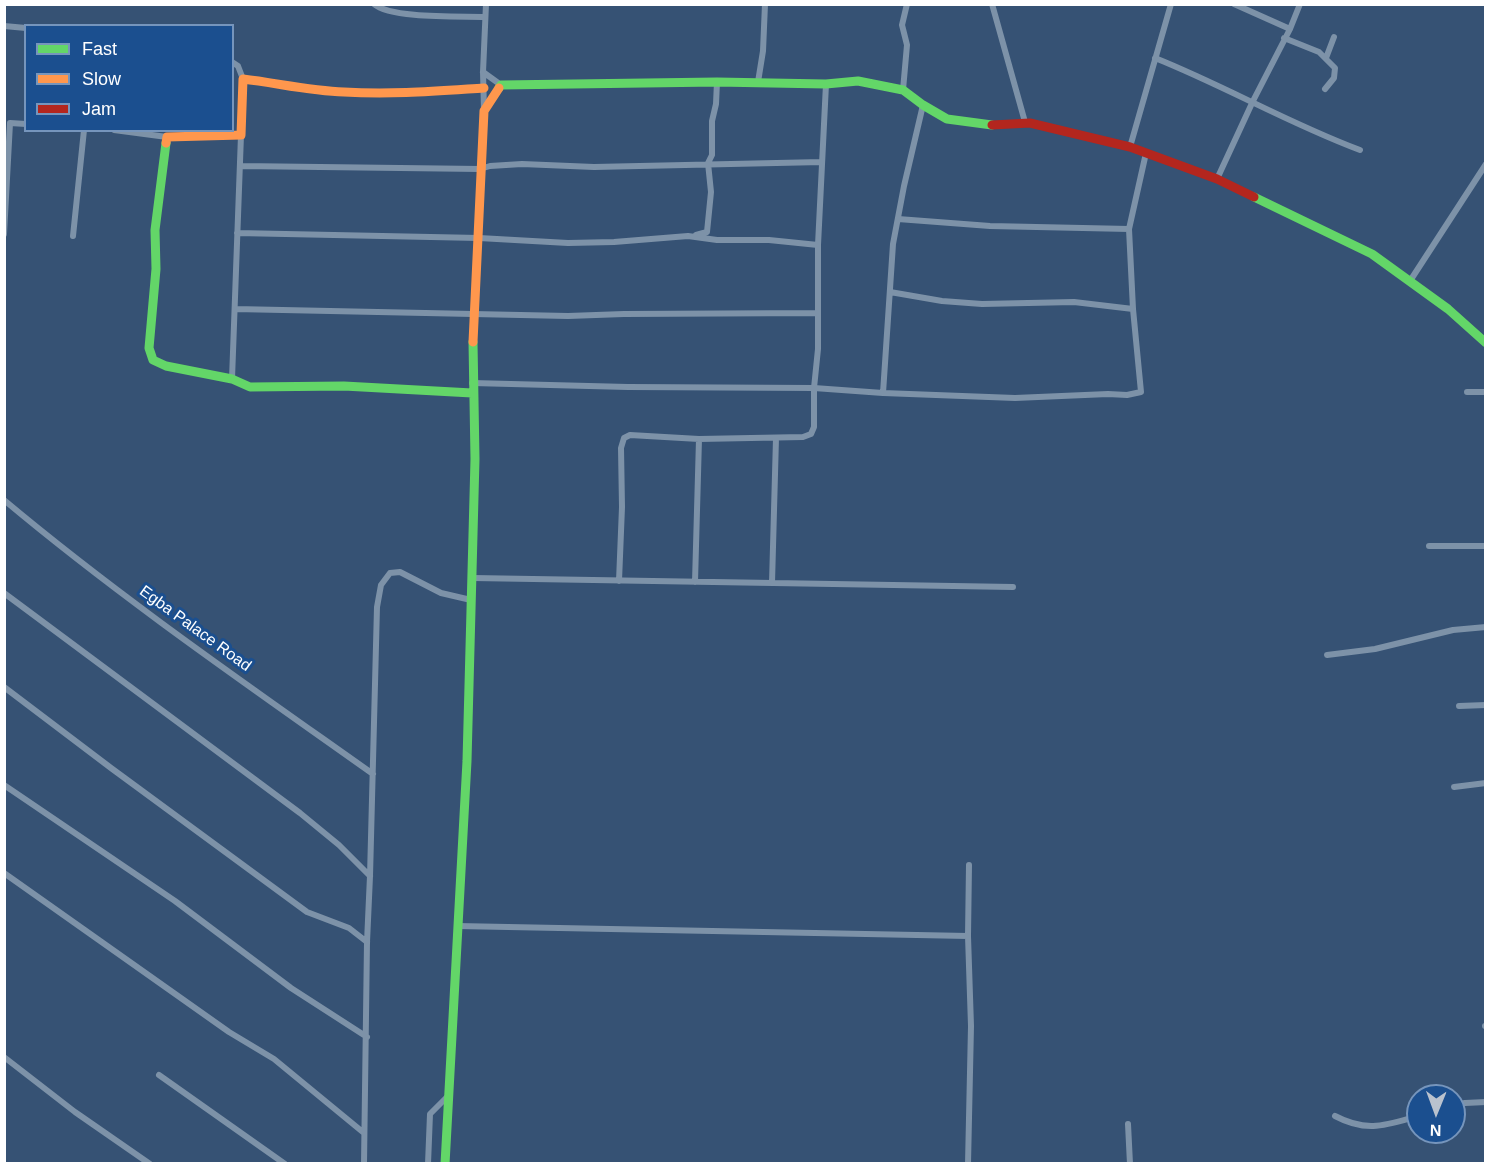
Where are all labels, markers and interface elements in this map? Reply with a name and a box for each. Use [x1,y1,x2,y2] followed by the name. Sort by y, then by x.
[24,24,234,132] legend
[82,39,117,59] text: Fast
[82,69,121,89] text: Slow
[82,99,116,119] text: Jam
[135,582,255,676] street label: Egba Palace Road
[1406,1084,1466,1144] north arrow
[1430,1122,1442,1139] text: N

